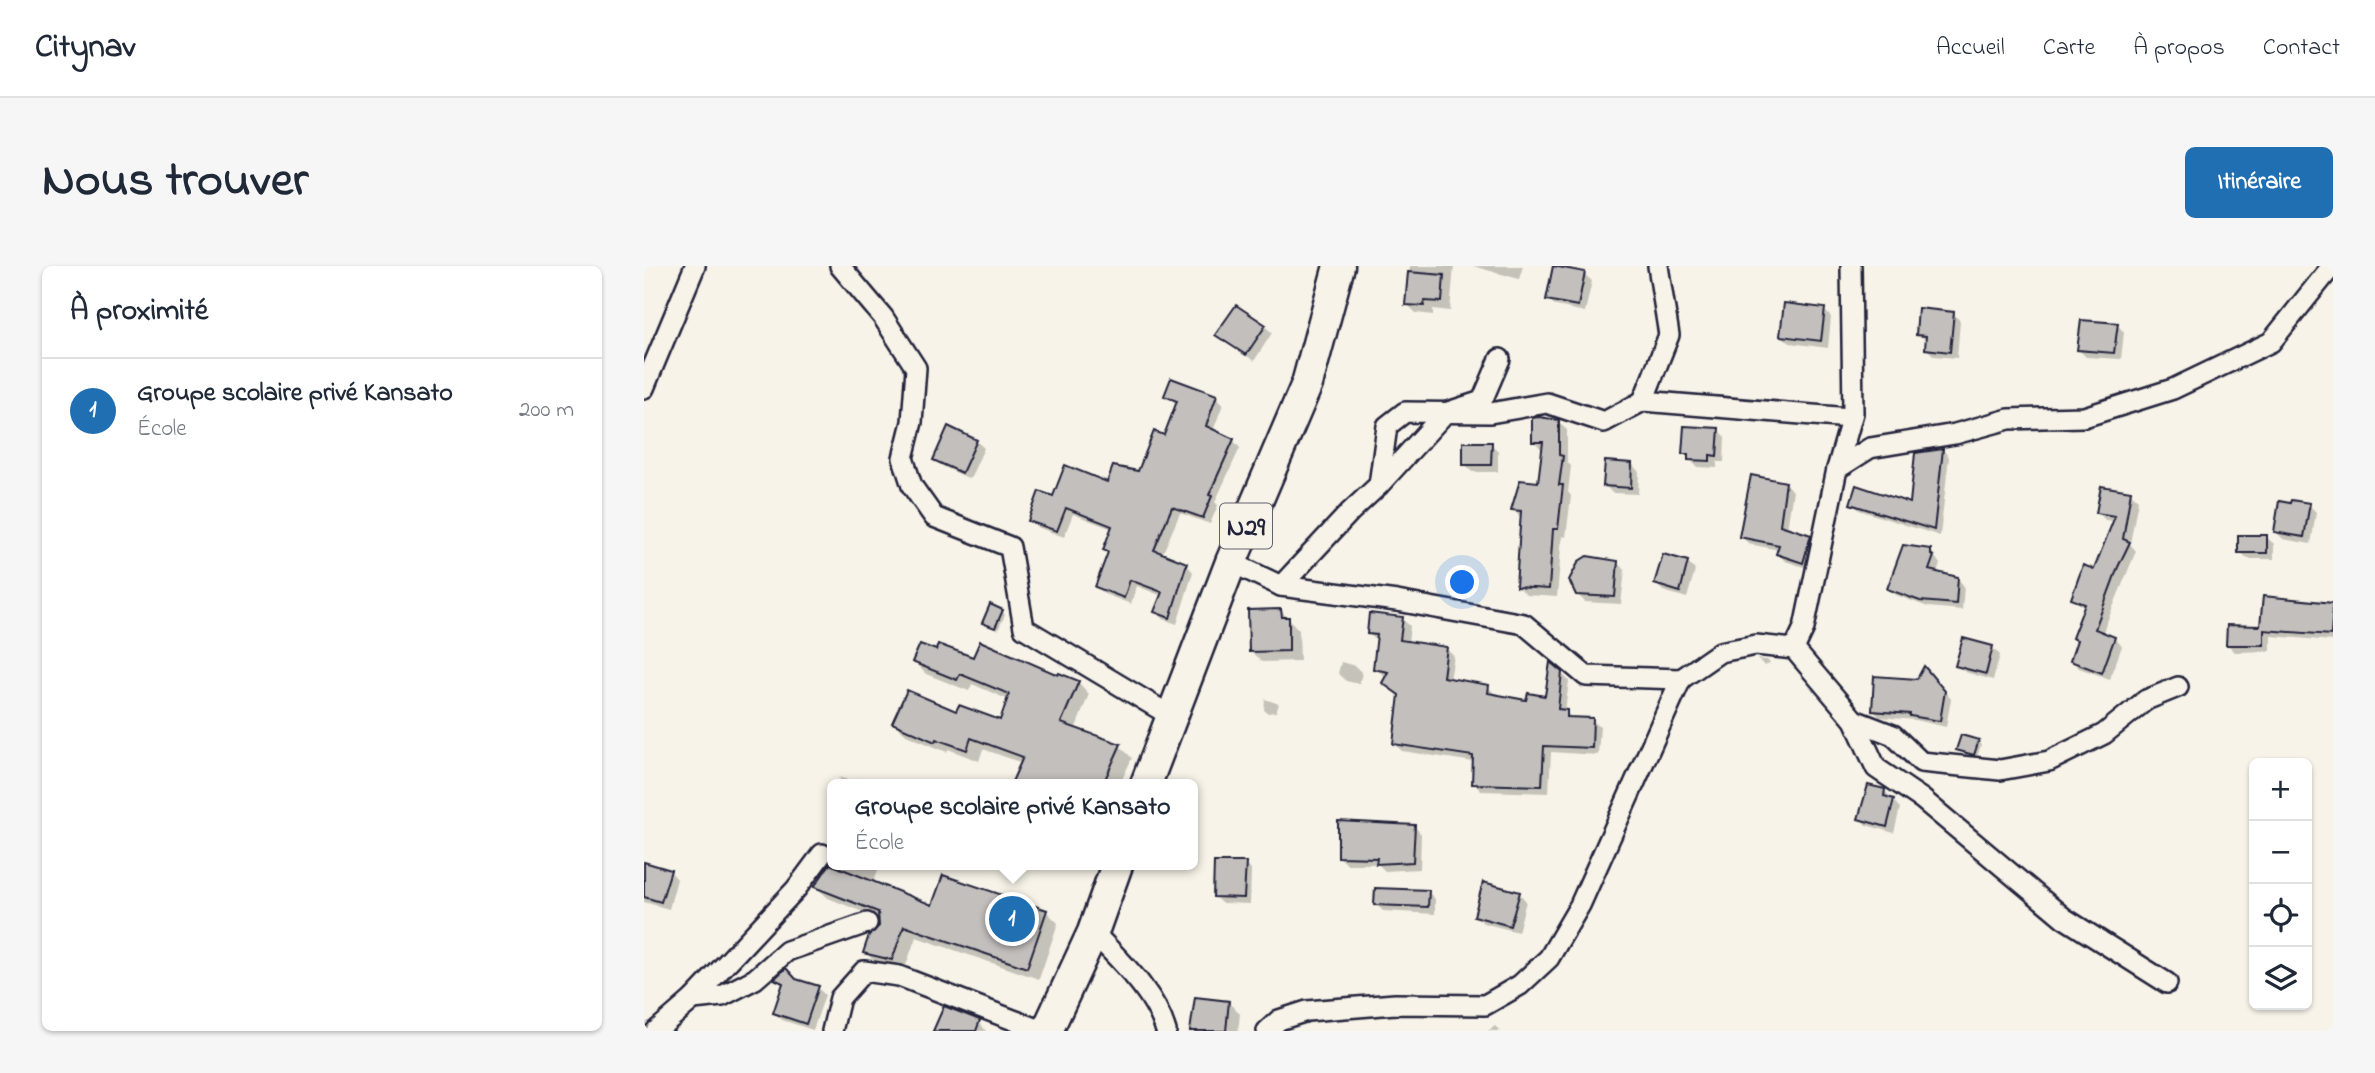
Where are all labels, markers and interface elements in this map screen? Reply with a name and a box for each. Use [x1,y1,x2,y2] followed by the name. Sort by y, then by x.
[35,24,135,72] text: Citynav
[1936,31,2005,66] text: Accueil
[2043,31,2095,66] text: Carte
[2133,31,2225,66] text: À propos
[2263,31,2340,66] text: Contact
[42,146,308,218] text: Nous trouver
[2185,147,2333,218] button: Itinéraire
[70,290,208,334] text: À proximité
[137,375,453,413] text: Groupe scolaire privé Kansato
[89,394,97,427] text: 1
[519,394,574,427] text: 200 m
[137,413,187,446] text: École
[1220,504,1272,548] road number: N29
[1445,565,1479,599] your location
[2249,758,2312,1010] map controls
[2249,758,2312,821] button: +
[827,779,1198,870] popup
[855,789,1170,827] text: Groupe scolaire privé Kansato
[2249,821,2312,884] button: −
[855,827,904,860] text: École
[2249,884,2312,947] button: locate
[989,893,1035,945] pin: 1
[2249,947,2312,1010] button: layers

